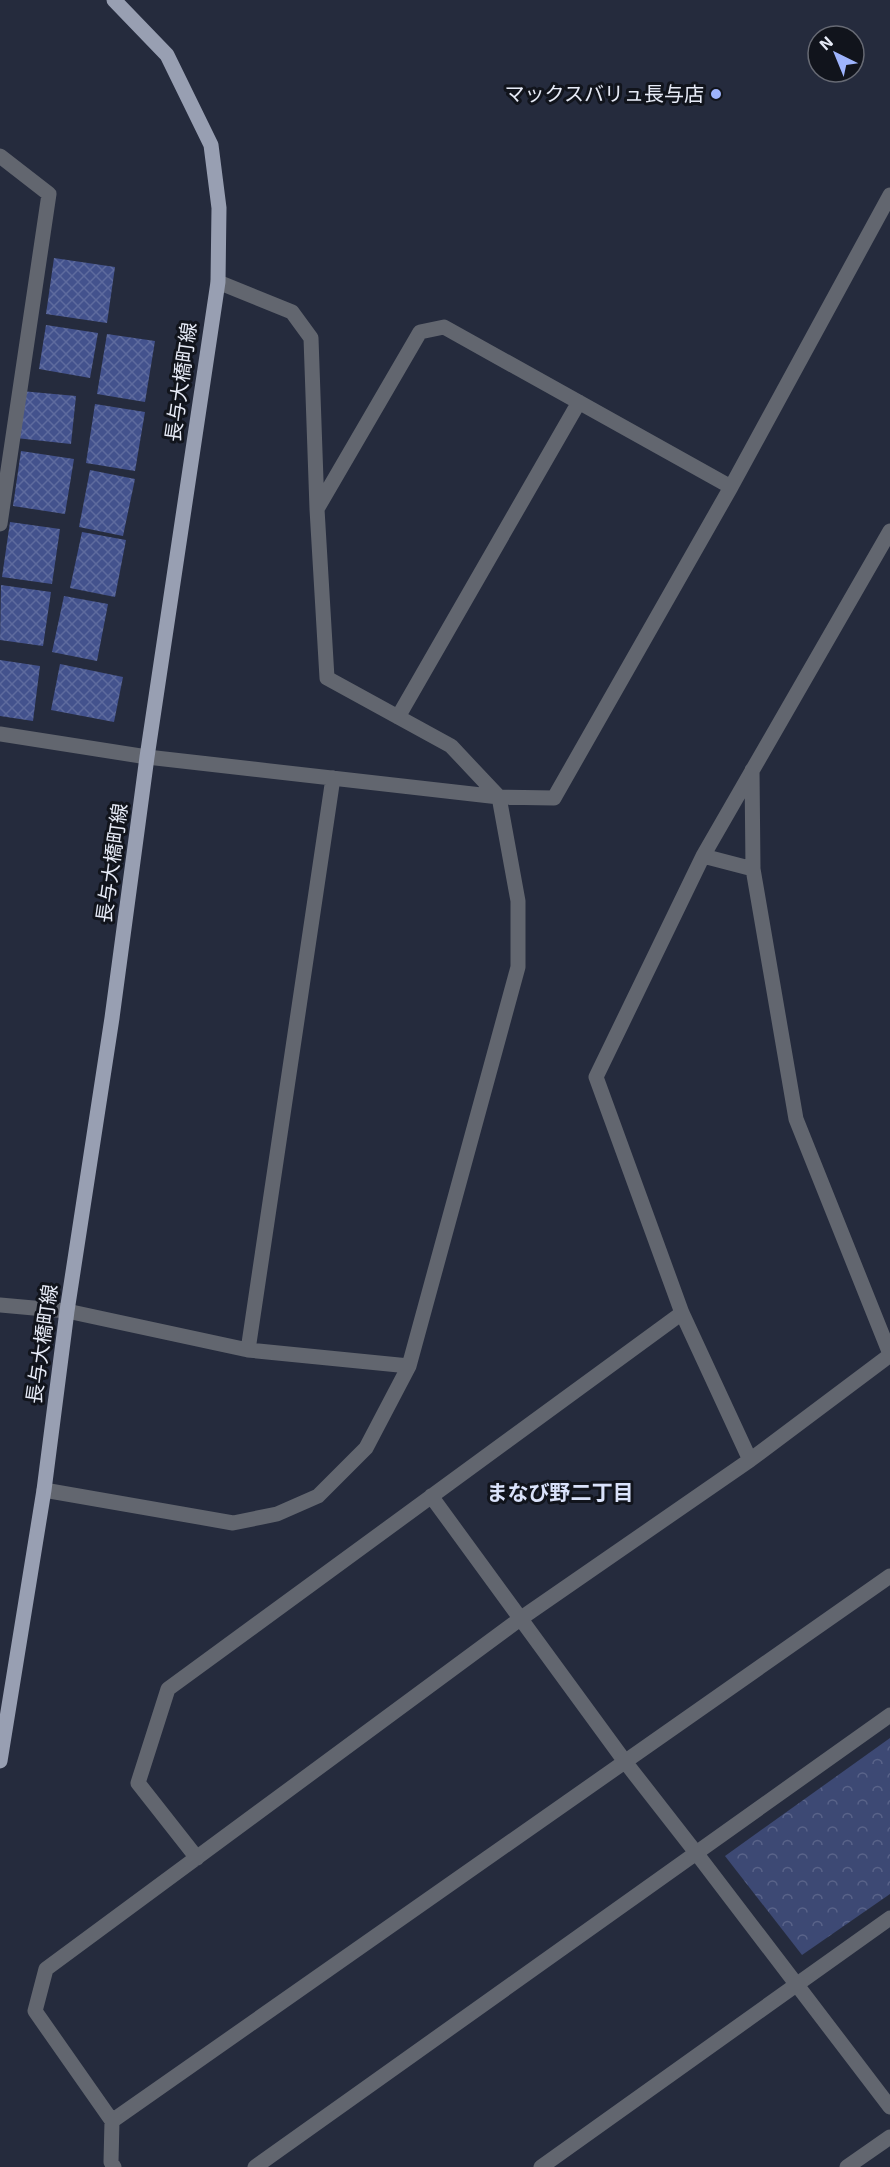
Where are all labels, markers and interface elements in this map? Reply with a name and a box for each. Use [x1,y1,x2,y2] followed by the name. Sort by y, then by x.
[806,24,866,84] north arrow
[815,32,836,54] text: N
[505,81,704,105] place label: マックスバリュ長与店
[709,87,723,101] marker: マックスバリュ長与店
[160,321,200,443] street label: 長与大橋町線
[91,802,131,924] street label: 長与大橋町線
[21,1283,61,1405] street label: 長与大橋町線
[487,1479,634,1504] district label: まなび野二丁目

